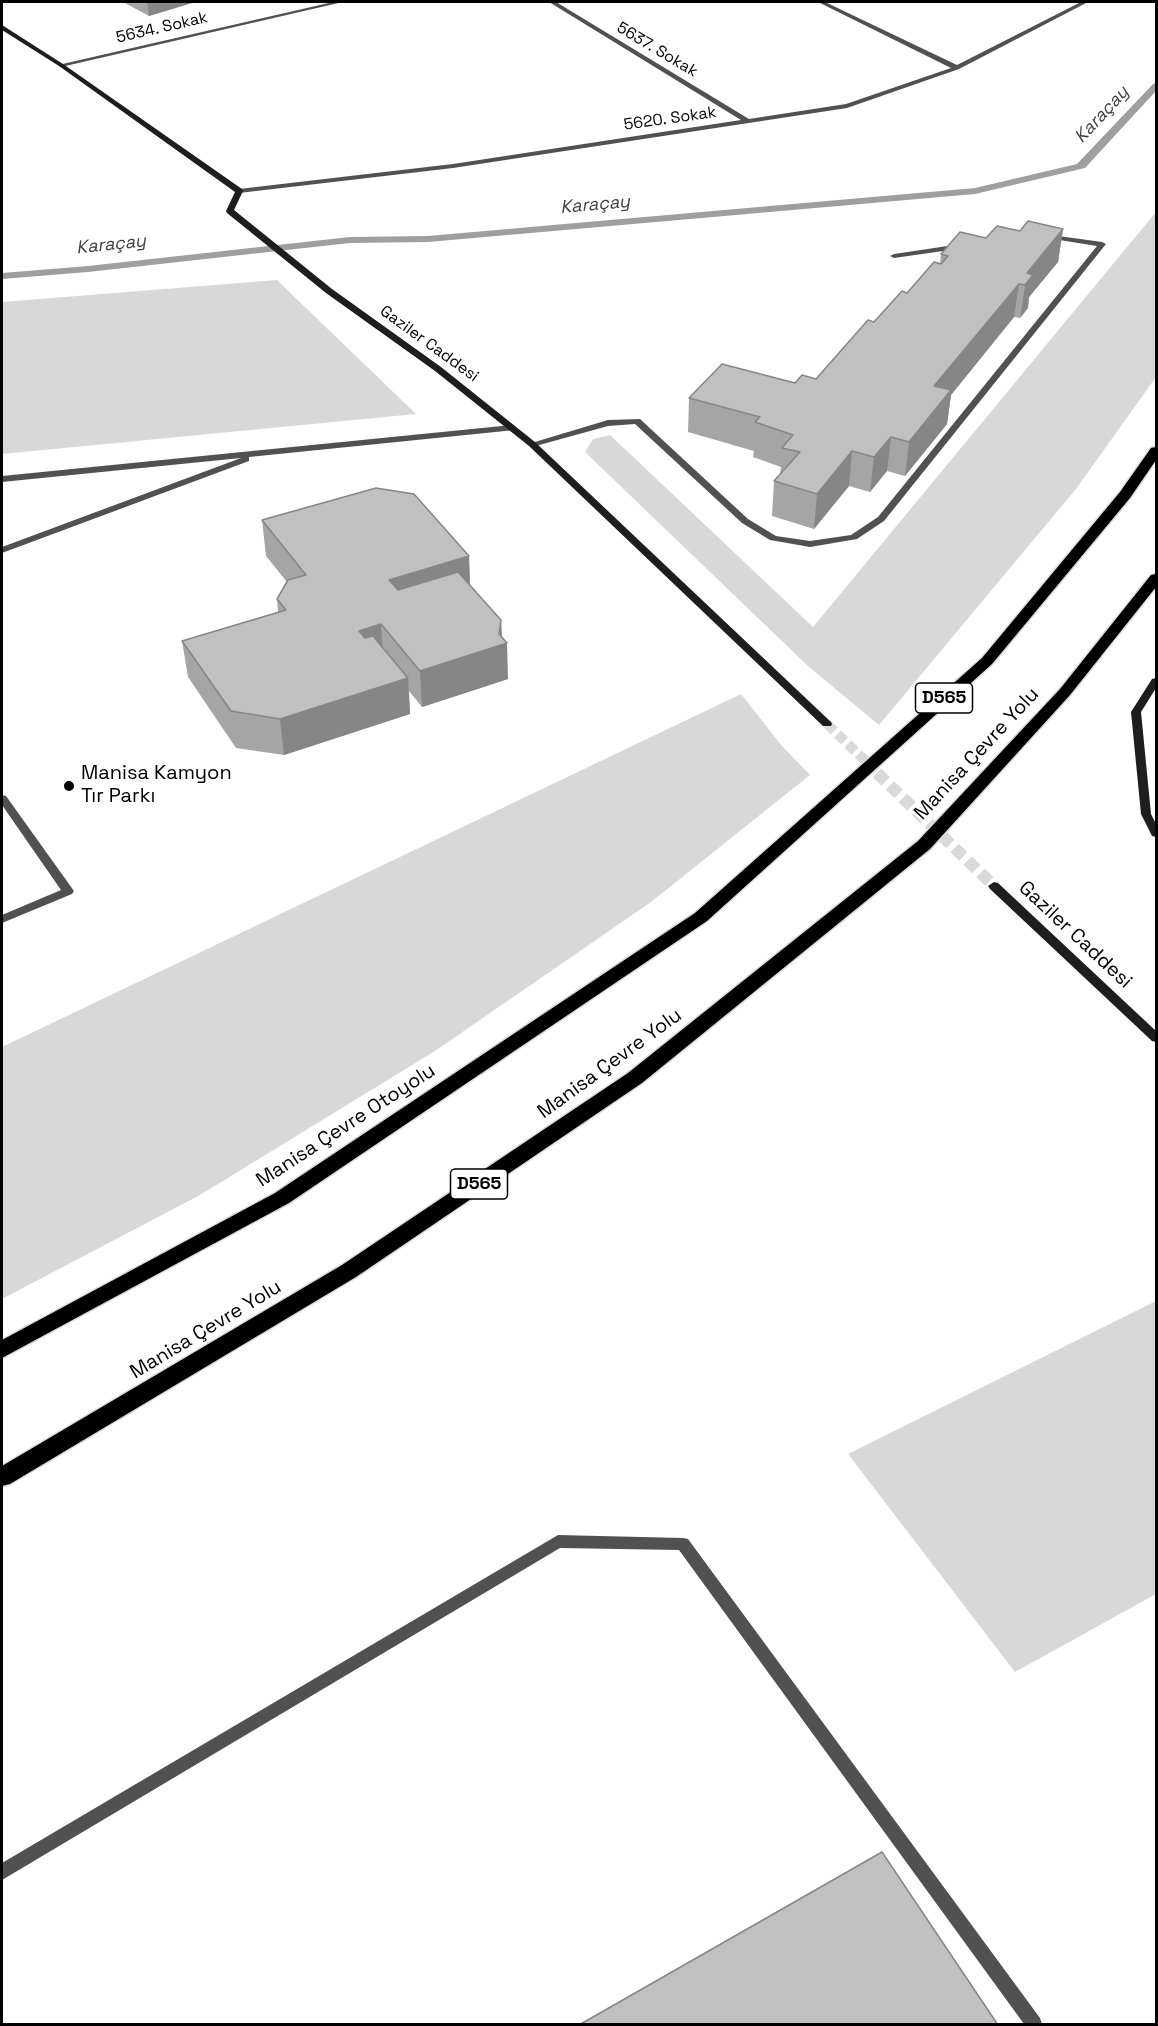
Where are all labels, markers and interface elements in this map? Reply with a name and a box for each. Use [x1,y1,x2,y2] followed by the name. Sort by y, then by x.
[114,8,210,48] street label: 5634. Sokak
[613,18,701,82] street label: 5637. Sokak
[1070,82,1134,148] water label: Karaçay
[623,103,717,135] street label: 5620. Sokak
[559,191,631,219] water label: Karaçay
[75,231,147,259] water label: Karaçay
[376,302,482,386] street label: Gaziler Caddesi
[909,683,1045,825] street label: Manisa Çevre Yolu
[916,683,972,713] road number: D565
[81,762,232,809] place label: Manisa Kamyon Tır Parkı
[62,779,76,793] marker: Manisa Kamyon Tır Parkı
[1013,876,1137,994] street label: Gaziler Caddesi
[533,1004,687,1124] street label: Manisa Çevre Yolu
[252,1059,440,1193] street label: Manisa Çevre Otoyolu
[450,1169,508,1199] road number: D565
[126,1275,286,1385] street label: Manisa Çevre Yolu

